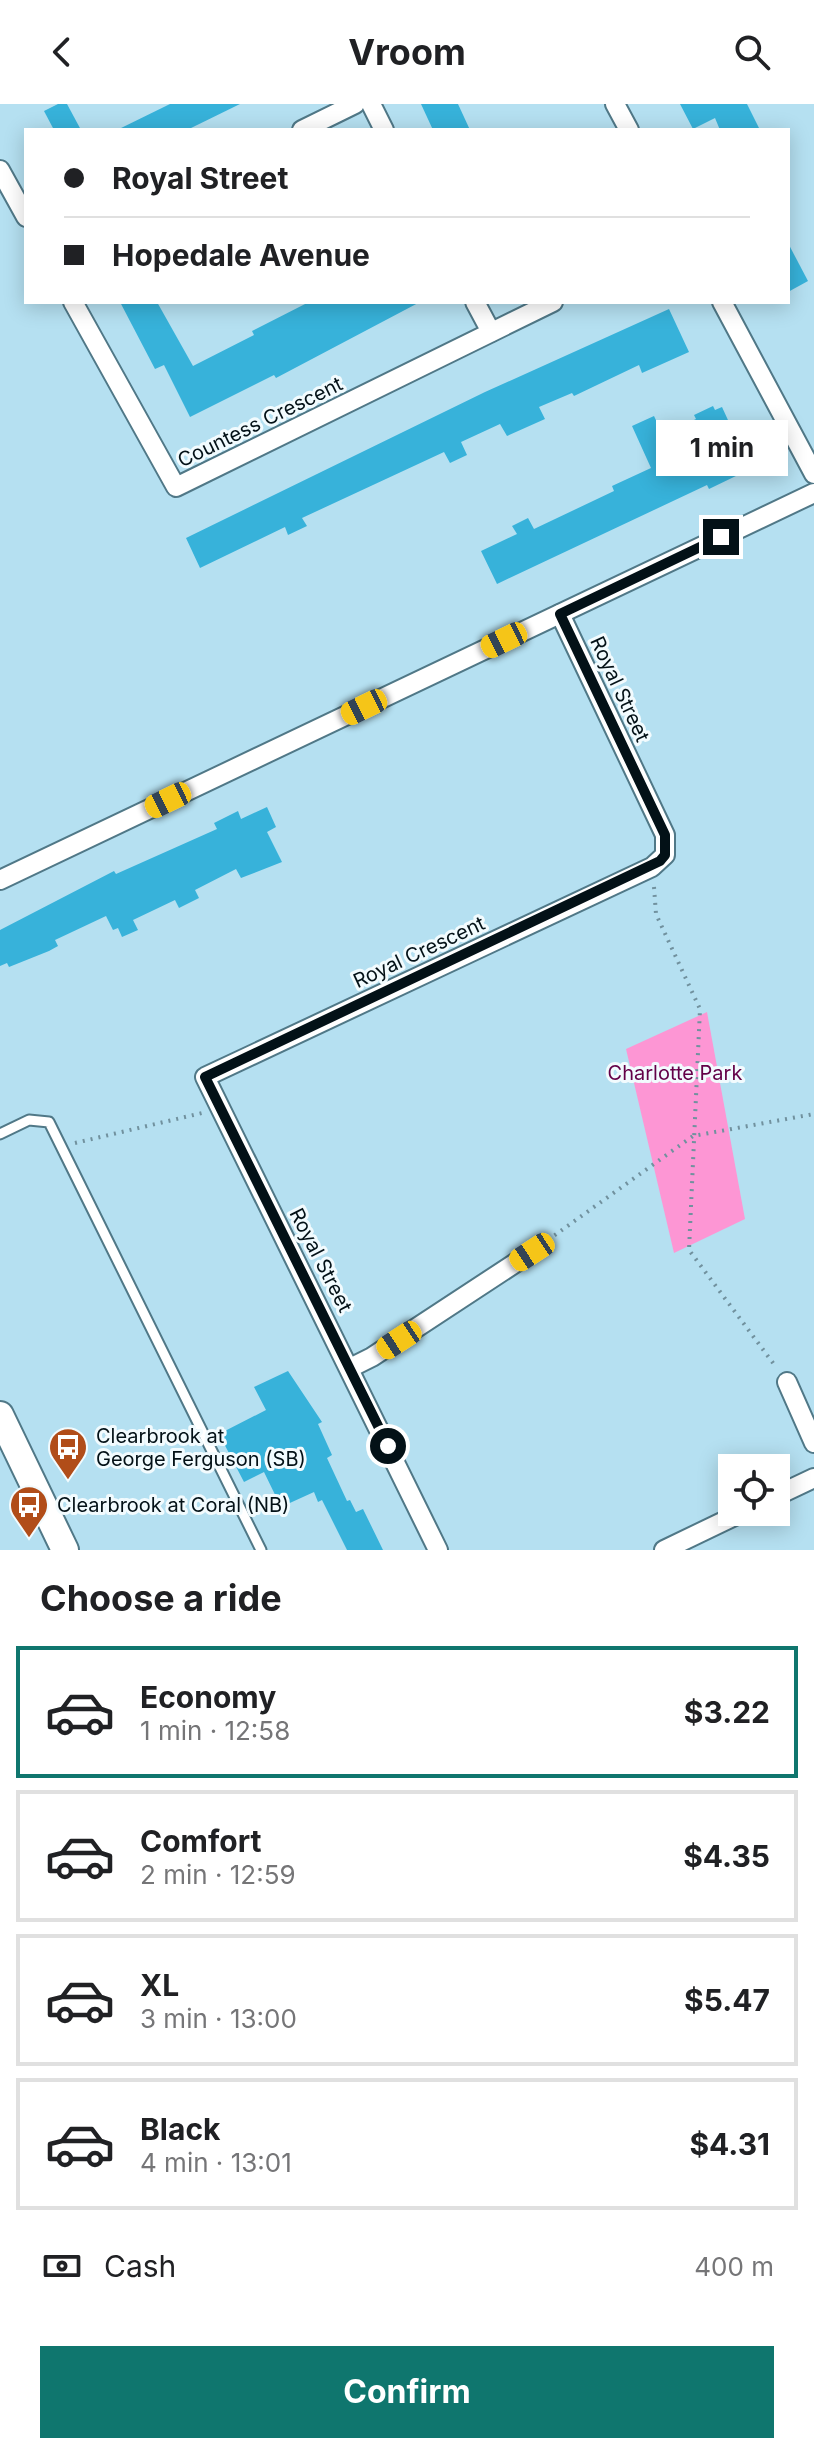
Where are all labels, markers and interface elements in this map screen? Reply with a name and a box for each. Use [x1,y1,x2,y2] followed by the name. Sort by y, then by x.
[40,30,84,74] icon: back
[348,30,466,74] text: Vroom
[730,30,774,74] icon: search
[112,160,288,196] text: Royal Street
[112,237,370,273] text: Hopedale Avenue
[174,371,347,472] street label: Countess Crescent
[655,421,787,477] callout: 1 min
[690,432,754,463] text: 1 min
[703,519,739,555] route end
[477,619,531,661] car
[585,633,655,746] street label: Royal Street
[337,686,391,728] car
[141,779,195,821] car
[349,911,489,993] street label: Royal Crescent
[608,1061,742,1085] park label: Charlotte Park
[285,1204,358,1316] street label: Royal Street
[505,1229,559,1275] car
[372,1317,426,1363] car
[96,1424,306,1471] place label: Clearbrook at George Ferguson (SB)
[47,1426,89,1481] bus stop icon: Clearbrook at George Ferguson (SB)
[370,1428,406,1464] route start
[718,1454,790,1526] map controls
[718,1454,790,1526] button: locate
[8,1484,50,1539] bus stop icon: Clearbrook at Coral (NB)
[57,1493,289,1517] place label: Clearbrook at Coral (NB)
[40,1576,282,1620] text: Choose a ride
[44,1676,116,1748] icon: car
[140,1679,276,1715] text: Economy
[684,1694,770,1730] text: $3.22
[140,1715,290,1746] text: 1 min · 12:58
[44,1820,116,1892] icon: car
[140,1823,261,1859] text: Comfort
[683,1838,770,1874] text: $4.35
[140,1859,296,1890] text: 2 min · 12:59
[44,1964,116,2036] icon: car
[140,1967,179,2003] text: XL
[684,1982,770,2018] text: $5.47
[140,2003,297,2034] text: 3 min · 13:00
[44,2108,116,2180] icon: car
[140,2111,220,2147] text: Black
[689,2126,770,2162] text: $4.31
[140,2147,292,2178] text: 4 min · 13:01
[40,2244,84,2288] icon: cash
[104,2248,176,2284] text: Cash
[694,2251,774,2282] text: 400 m
[40,2346,774,2438] button: Confirm

